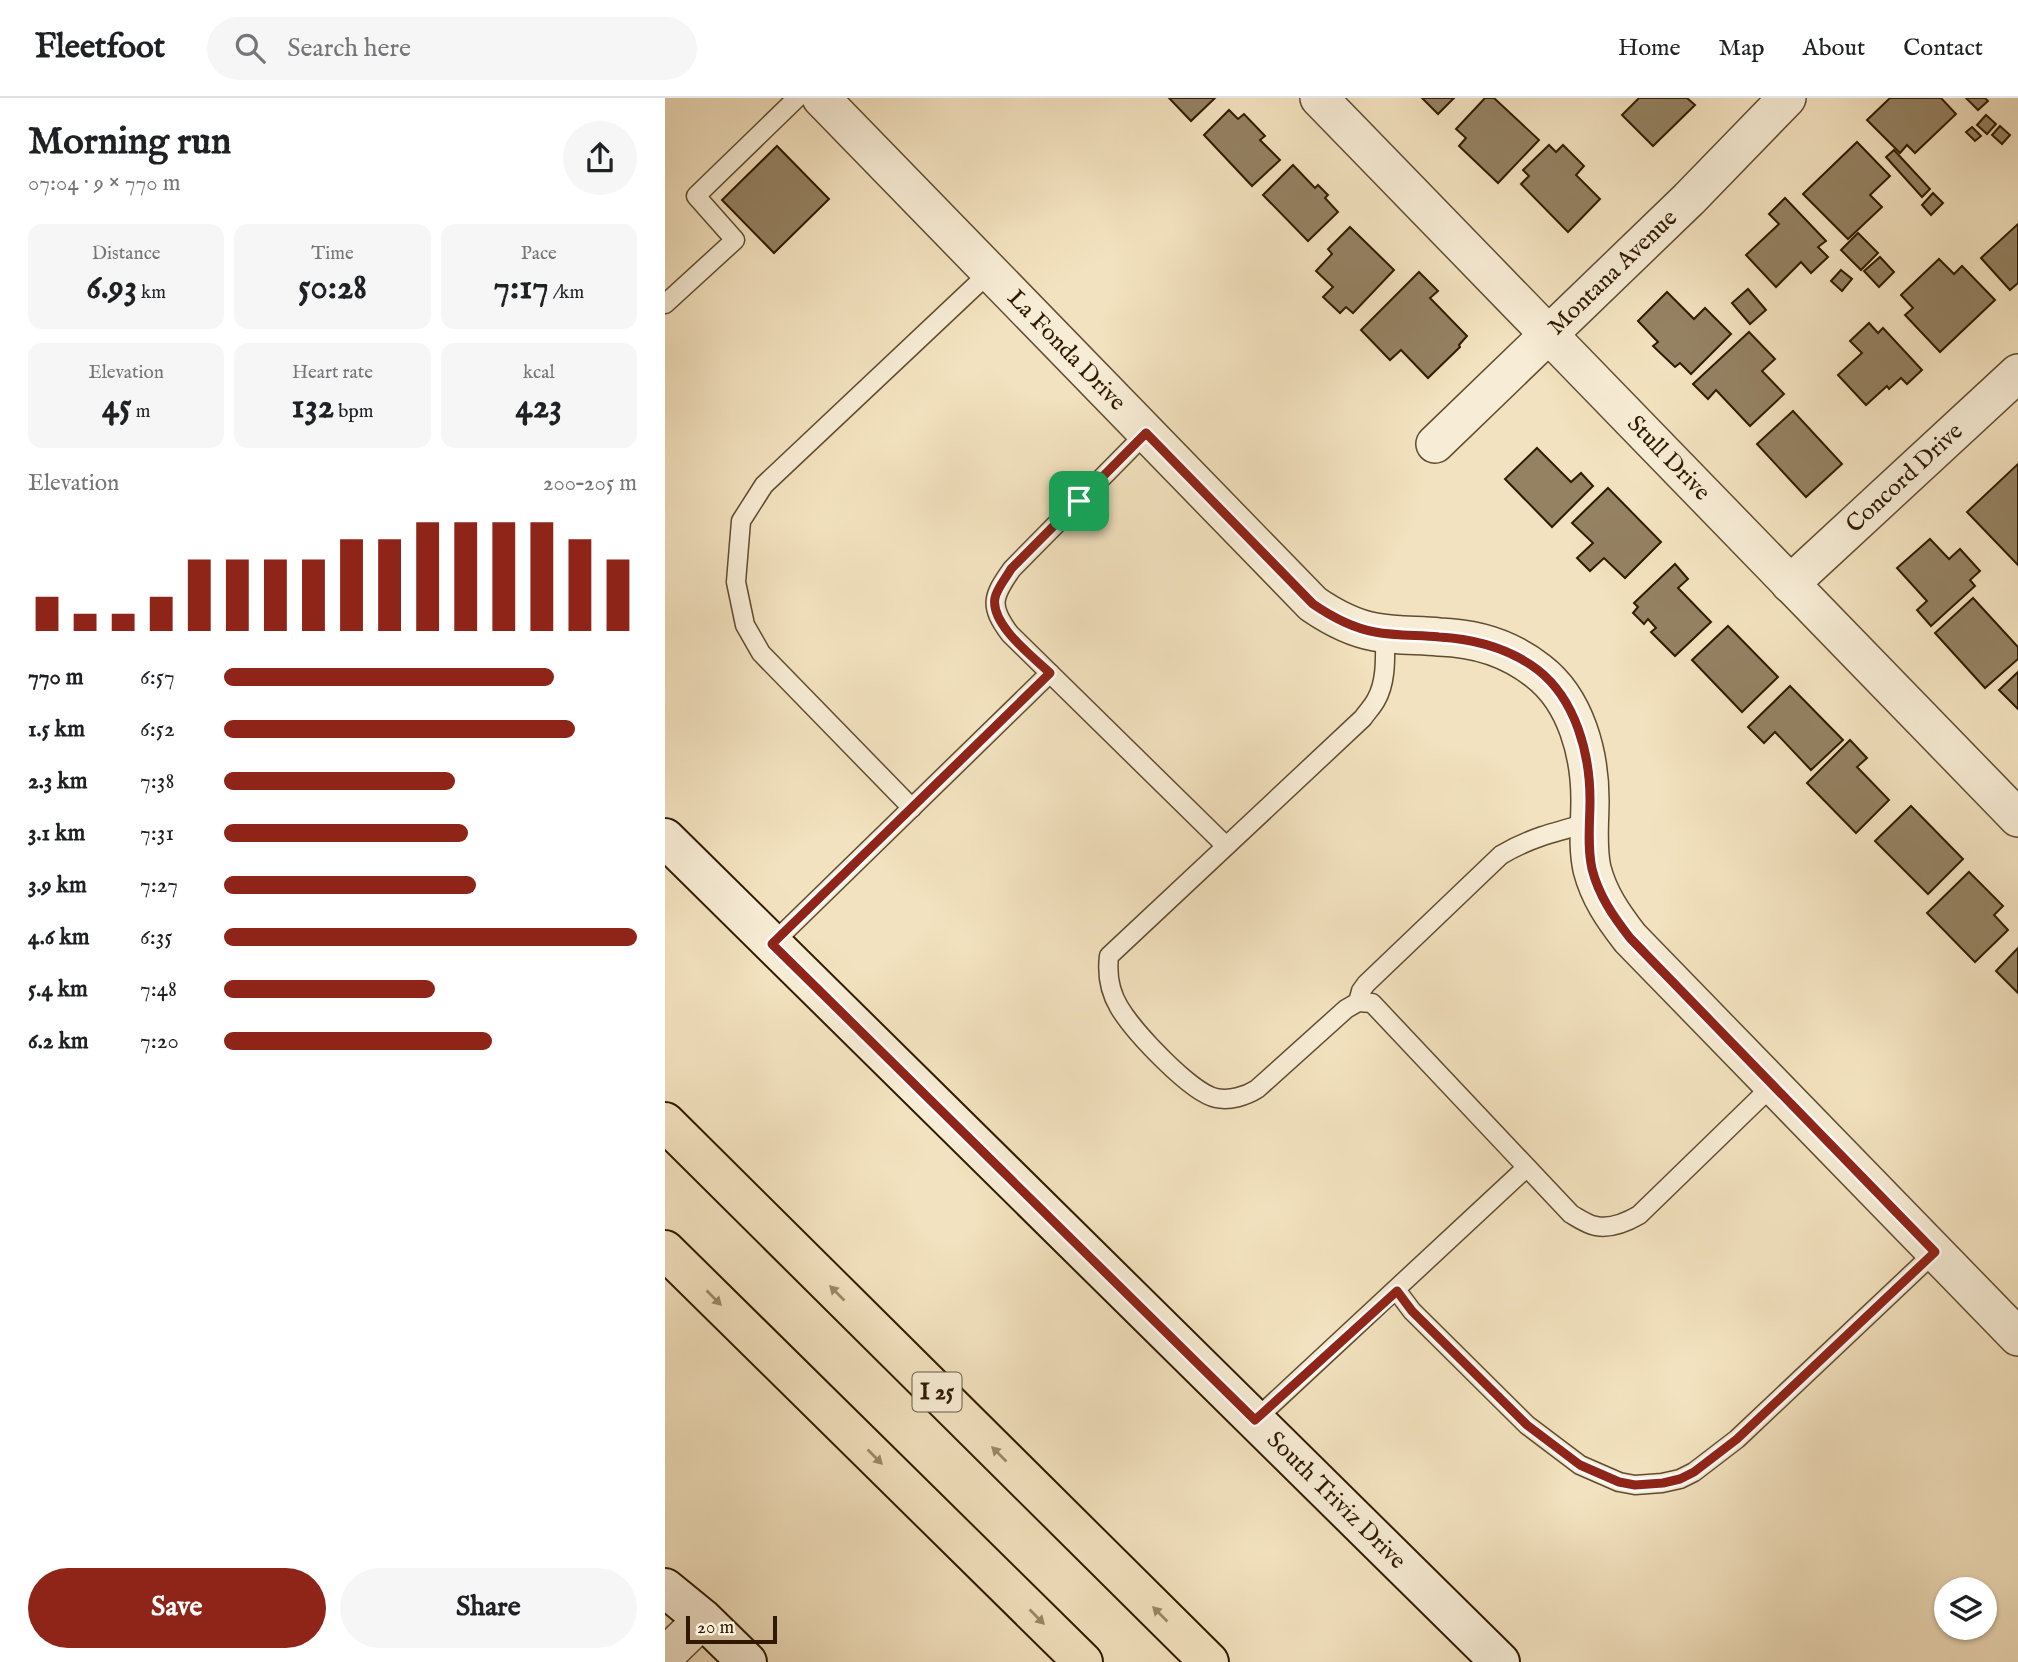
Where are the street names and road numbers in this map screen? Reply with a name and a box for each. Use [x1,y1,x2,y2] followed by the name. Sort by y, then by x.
[1541,203,1684,342] street label: Montana Avenue
[1000,283,1132,418] street label: La Fonda Drive
[1620,409,1717,507] street label: Stull Drive
[1839,416,1970,540] street label: Concord Drive
[912,1372,961,1412] road number: I 25
[1260,1425,1413,1576] street label: South Triviz Drive

